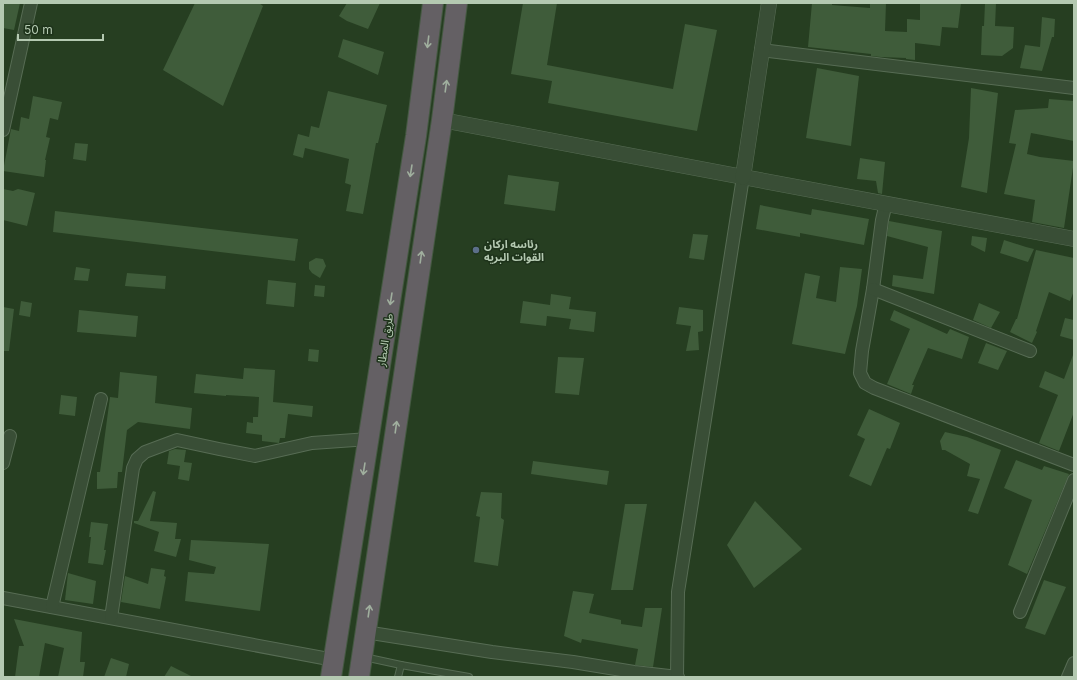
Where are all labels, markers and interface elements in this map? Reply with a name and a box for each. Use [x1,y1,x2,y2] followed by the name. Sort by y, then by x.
[18,16,103,42] scale bar
[24,22,53,37] text: 50 m
[425,35,432,48] one-way arrow
[442,80,450,93] one-way arrow
[407,164,415,177] one-way arrow
[484,237,544,264] place label: رئاسه اركان القوات البريه
[471,245,481,255] marker: رئاسه اركان القوات البريه
[417,250,425,263] one-way arrow
[387,292,395,305] one-way arrow
[374,312,396,369] street label: طريق المطار
[392,421,400,434] one-way arrow
[360,462,368,475] one-way arrow
[365,605,373,618] one-way arrow

